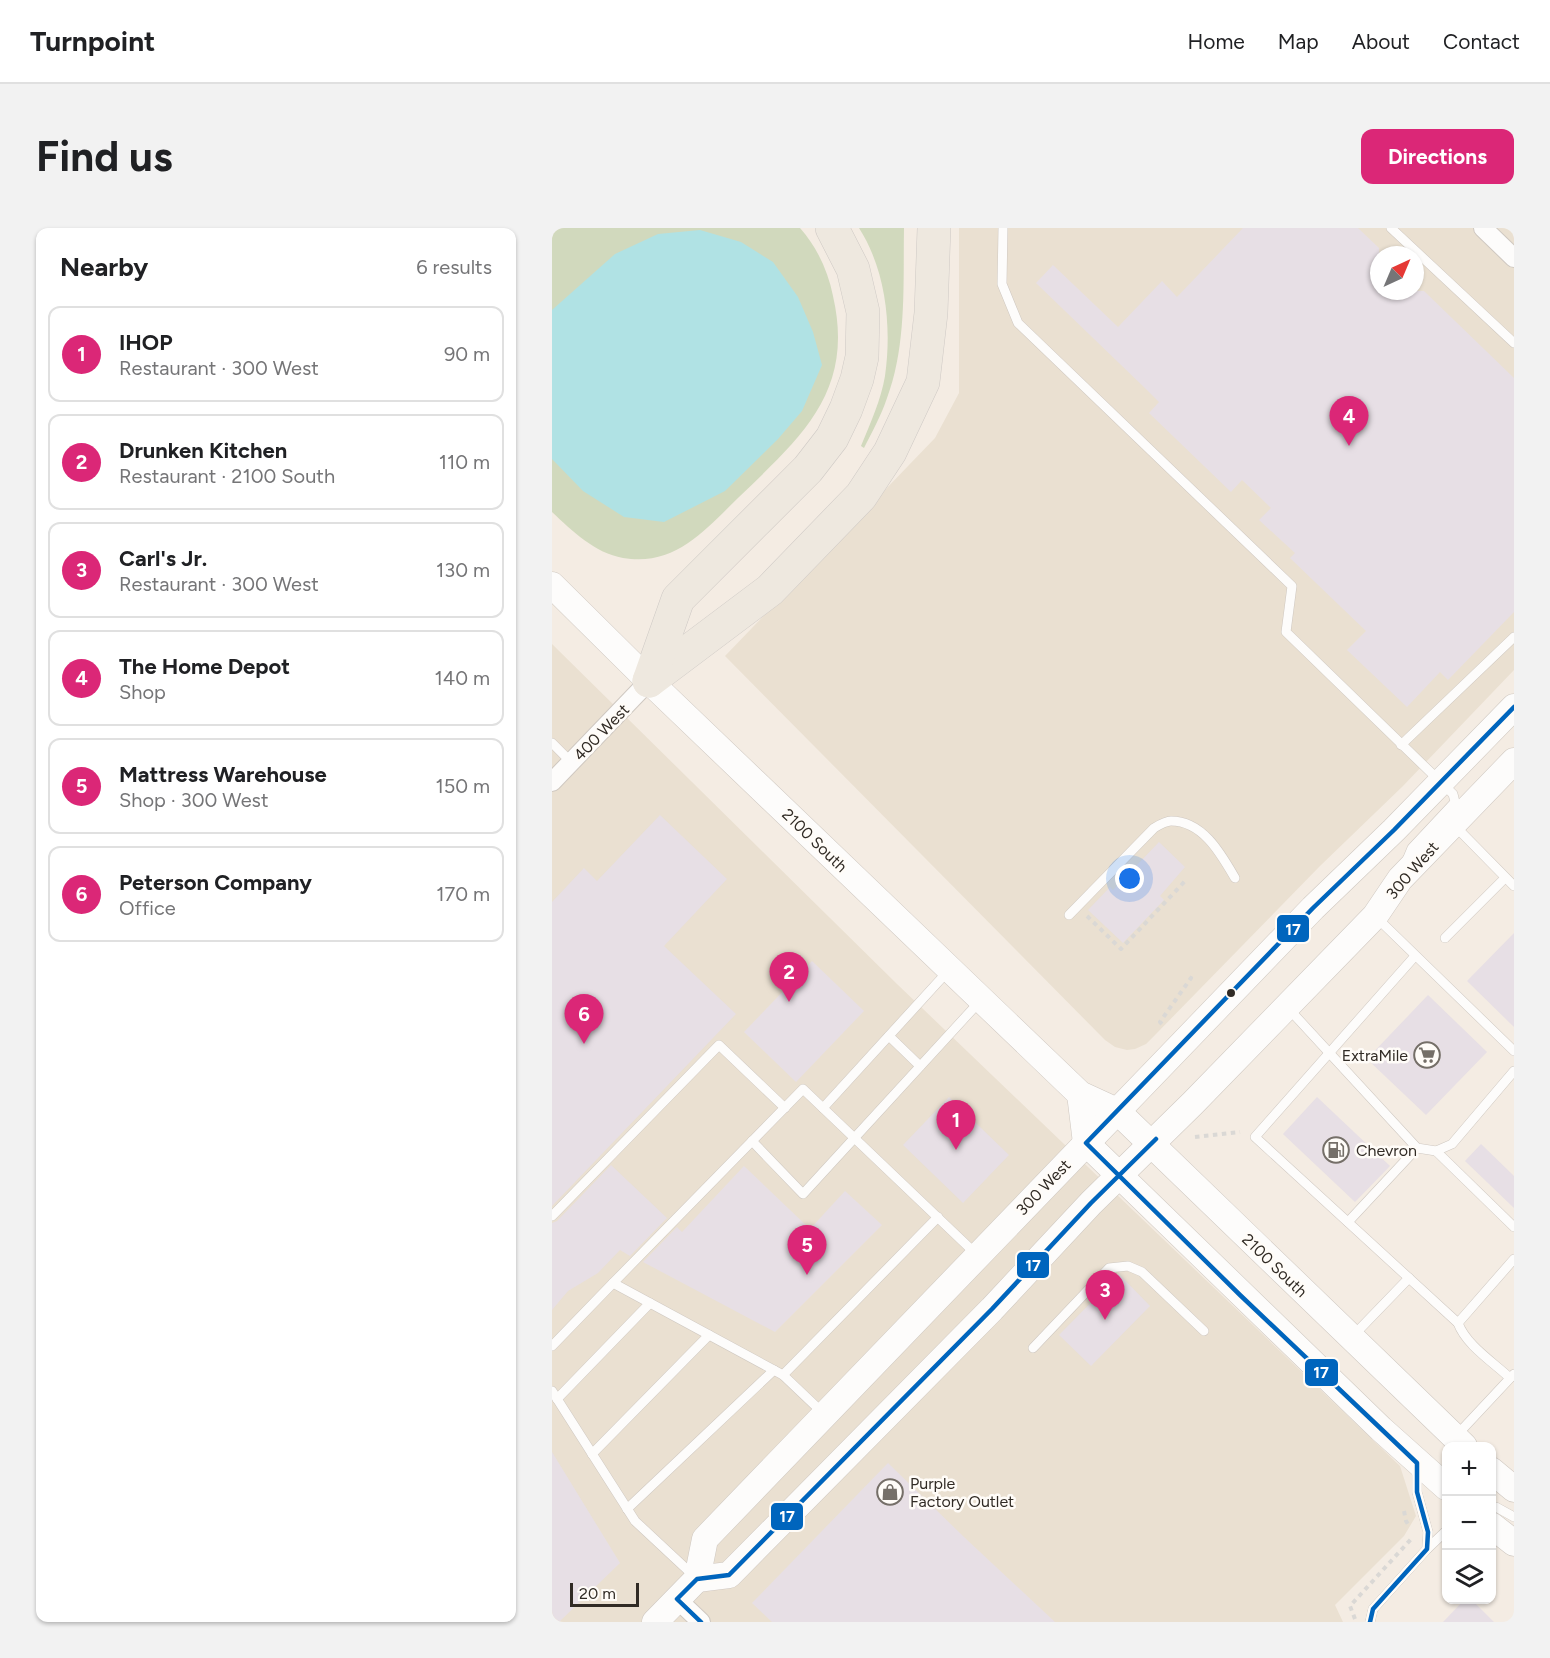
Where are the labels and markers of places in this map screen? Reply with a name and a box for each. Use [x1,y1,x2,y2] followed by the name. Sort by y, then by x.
[1330,396,1368,446] pin: 4
[770,952,808,1002] pin: 2
[1225,987,1237,999] unlabelled marker
[564,994,603,1044] pin: 6
[1412,1040,1442,1070] supermarket icon: ExtraMile
[1342,1046,1408,1065] place label: ExtraMile
[936,1100,976,1150] pin: 1
[1321,1135,1351,1165] fuel station icon: Chevron
[1356,1141,1417,1160] place label: Chevron
[788,1226,826,1275] pin: 5
[1086,1270,1124,1320] pin: 3
[910,1474,1014,1511] place label: Purple Factory Outlet
[875,1477,905,1507] shop icon: Purple Factory Outlet

